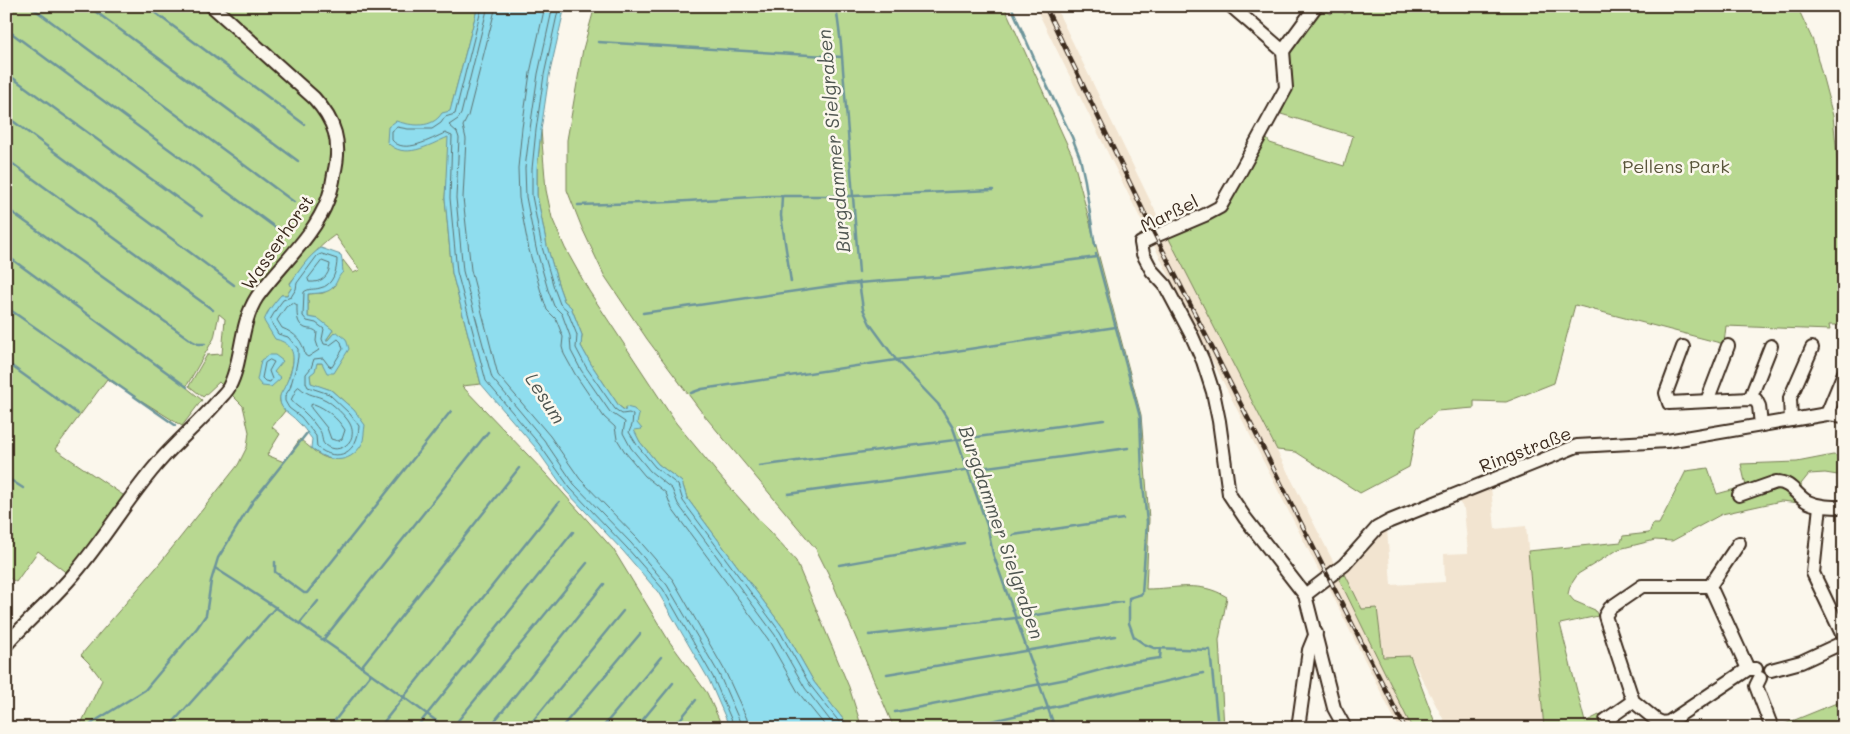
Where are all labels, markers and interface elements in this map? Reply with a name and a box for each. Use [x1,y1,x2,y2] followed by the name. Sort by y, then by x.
[811,28,855,254] water label: Burgdammer Sielgraben
[1622,154,1730,178] park label: Pellens Park
[1136,189,1202,237] street label: Marßel
[235,190,319,294] street label: Wasserhorst
[520,367,572,429] water label: Lesum
[1475,420,1575,478] street label: Ringstraße
[954,422,1050,642] water label: Burgdammer Sielgraben

